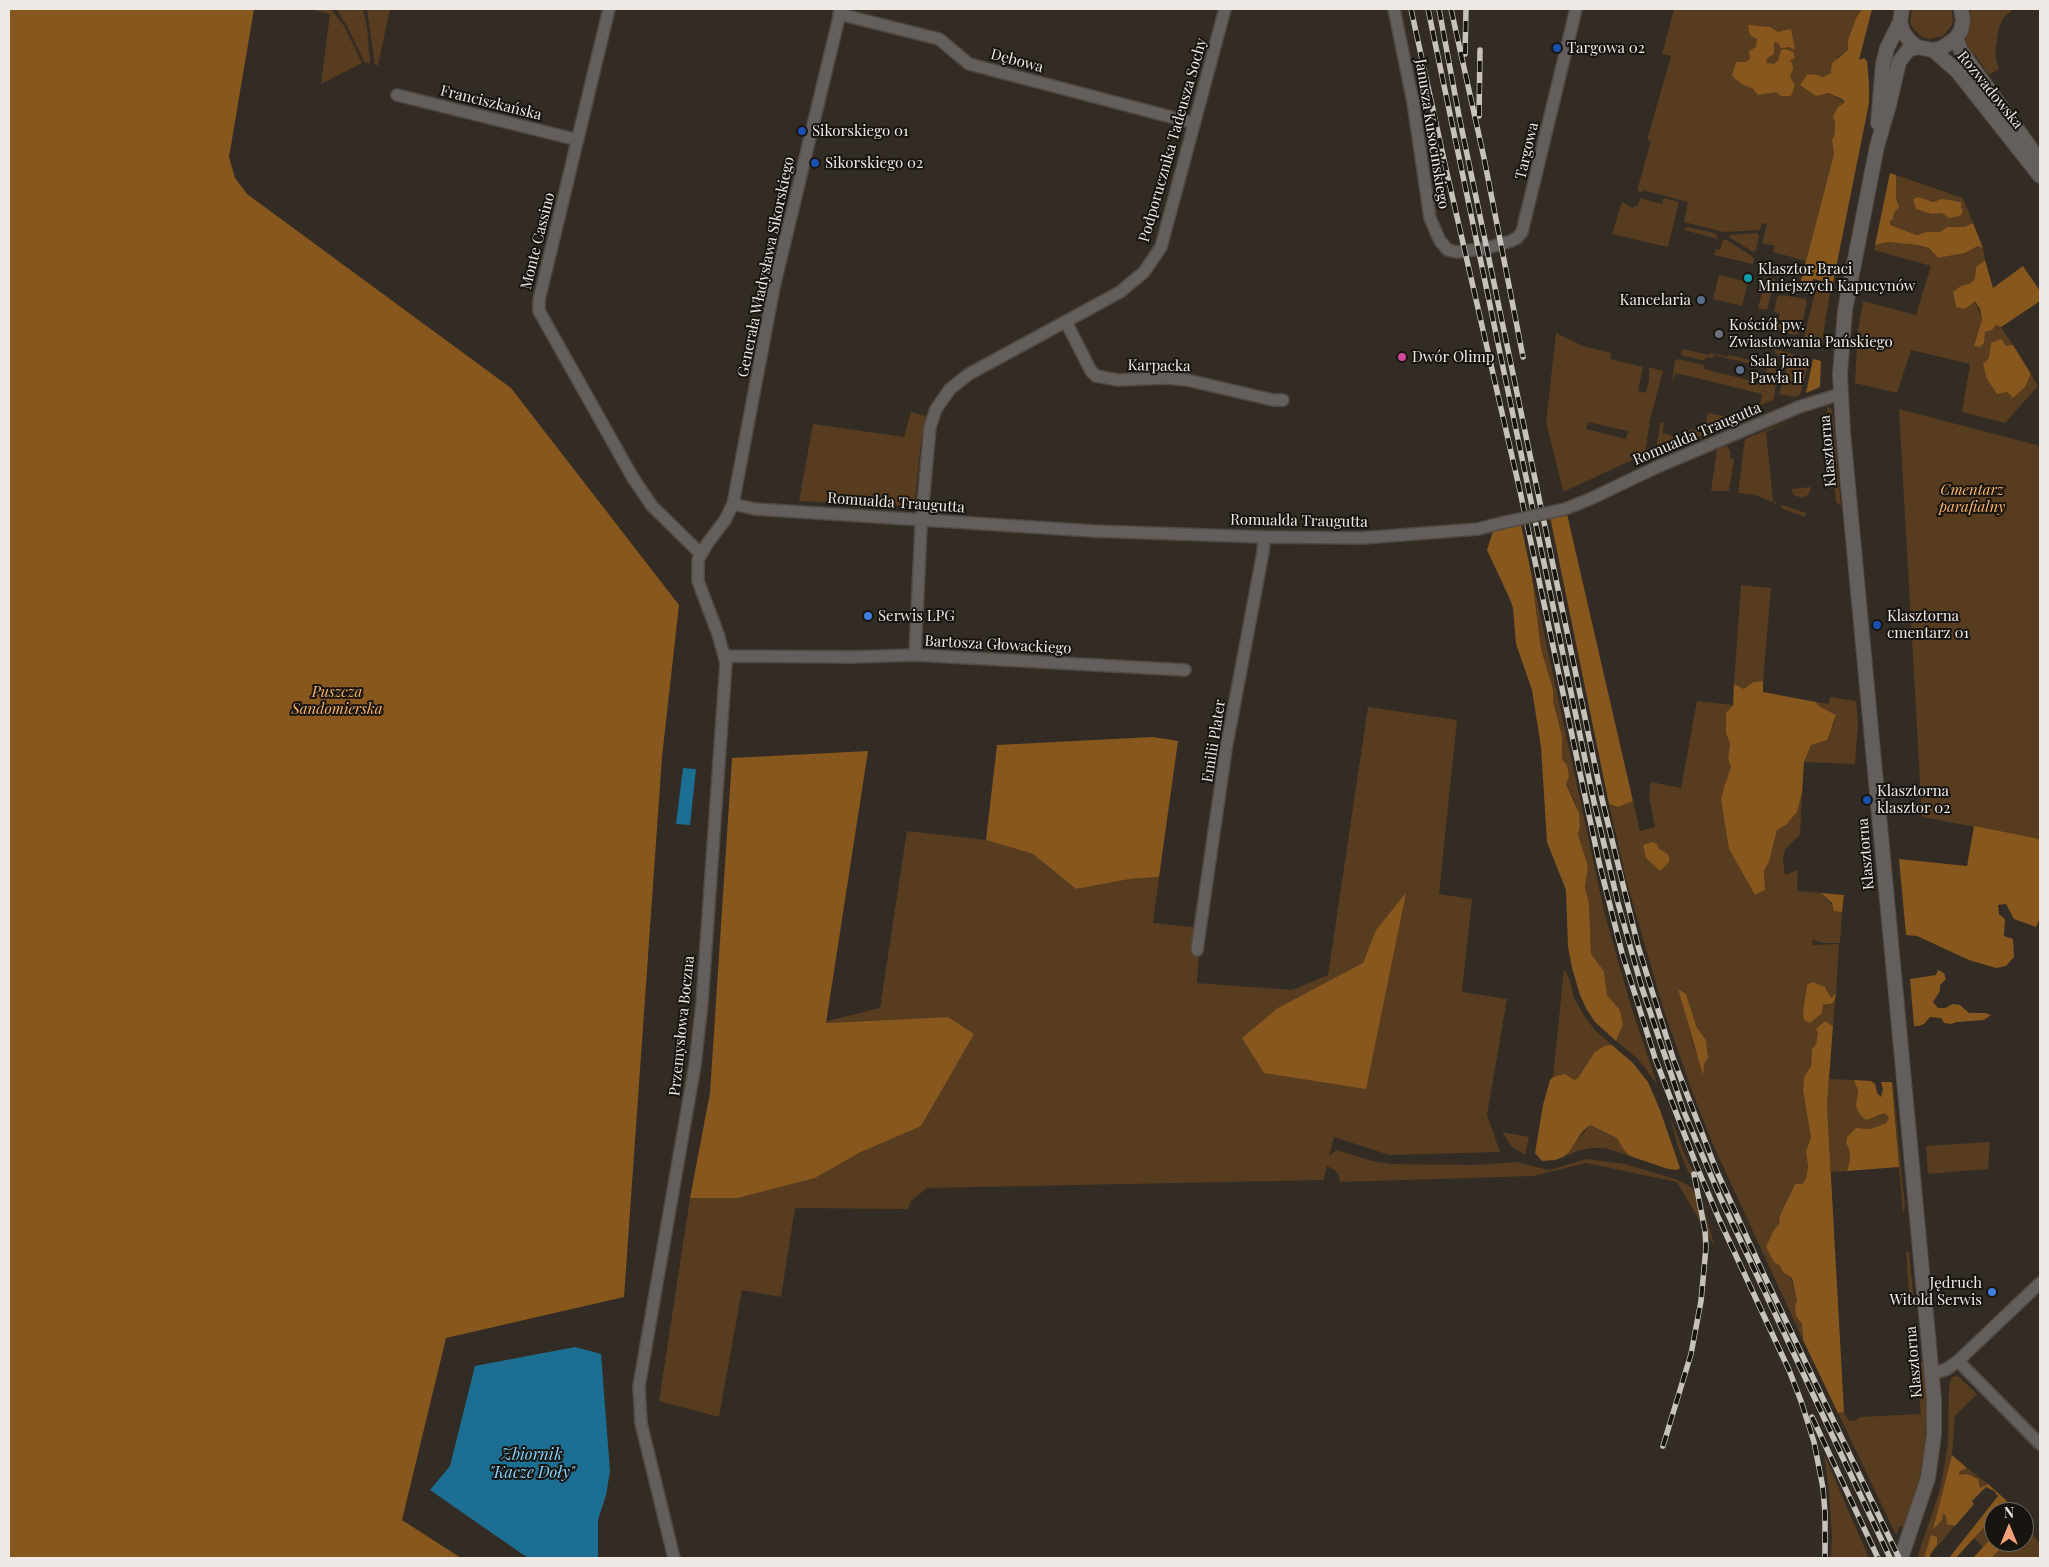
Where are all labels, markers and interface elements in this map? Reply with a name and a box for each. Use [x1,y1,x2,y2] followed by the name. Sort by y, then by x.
[1135,36,1211,244] street label: Podporucznika Tadeusza Sochy
[1567,39,1645,57] place label: Targowa 02
[1551,42,1563,54] marker: Targowa 02
[989,45,1045,77] street label: Dębowa
[1953,48,2027,132] street label: Rozwadowska
[1411,58,1453,210] street label: Janusza Kusocińskiego
[438,82,544,124] street label: Franciszkańska
[1512,121,1542,181] street label: Targowa
[812,122,908,140] place label: Sikorskiego 01
[796,125,808,137] marker: Sikorskiego 01
[825,154,923,172] place label: Sikorskiego 02
[734,155,798,379] street label: Generała Władysława Sikorskiego
[809,157,821,169] marker: Sikorskiego 02
[517,191,559,291] street label: Monte Cassino
[1758,260,1915,295] place label: Klasztor Braci Mniejszych Kapucynów
[1742,272,1754,284] marker: Klasztor Braci Mniejszych Kapucynów
[1620,291,1691,309] place label: Kancelaria
[1695,294,1707,306] marker: Kancelaria
[1729,316,1893,351] place label: Kościół pw. Zwiastowania Pańskiego
[1713,328,1725,340] marker: Kościół pw. Zwiastowania Pańskiego
[1412,348,1495,366] place label: Dwór Olimp
[1396,351,1408,363] marker: Dwór Olimp
[1750,352,1810,387] place label: Sala Jana Pawła II
[1127,356,1191,376] street label: Karpacka
[1734,364,1746,376] marker: Sala Jana Pawła II
[1630,399,1764,469] street label: Romualda Traugutta
[1816,414,1840,488] street label: Klasztorna
[1939,481,2005,516] park label: Cmentarz parafialny
[827,489,965,517] street label: Romualda Traugutta
[1230,511,1368,531] street label: Romualda Traugutta
[878,607,955,625] place label: Serwis LPG
[1887,607,1969,642] place label: Klasztorna cmentarz 01
[862,610,874,622] marker: Serwis LPG
[1871,619,1883,631] marker: Klasztorna cmentarz 01
[924,632,1072,658] street label: Bartosza Głowackiego
[291,683,383,718] park label: Puszcza Sandomierska
[1199,698,1229,784] street label: Emilii Plater
[1877,782,1951,817] place label: Klasztorna klasztor 02
[1861,794,1873,806] marker: Klasztorna klasztor 02
[1854,817,1878,891] street label: Klasztorna
[666,955,698,1097] street label: Przemysłowa Boczna
[1889,1274,1982,1309] place label: Jędruch Witold Serwis
[1986,1286,1998,1298] marker: Jędruch Witold Serwis
[1902,1325,1926,1399] street label: Klasztorna
[489,1445,575,1483] water label: Zbiornik "Kacze Doły"
[1984,1502,2034,1552] north arrow
[2004,1503,2014,1522] text: N

